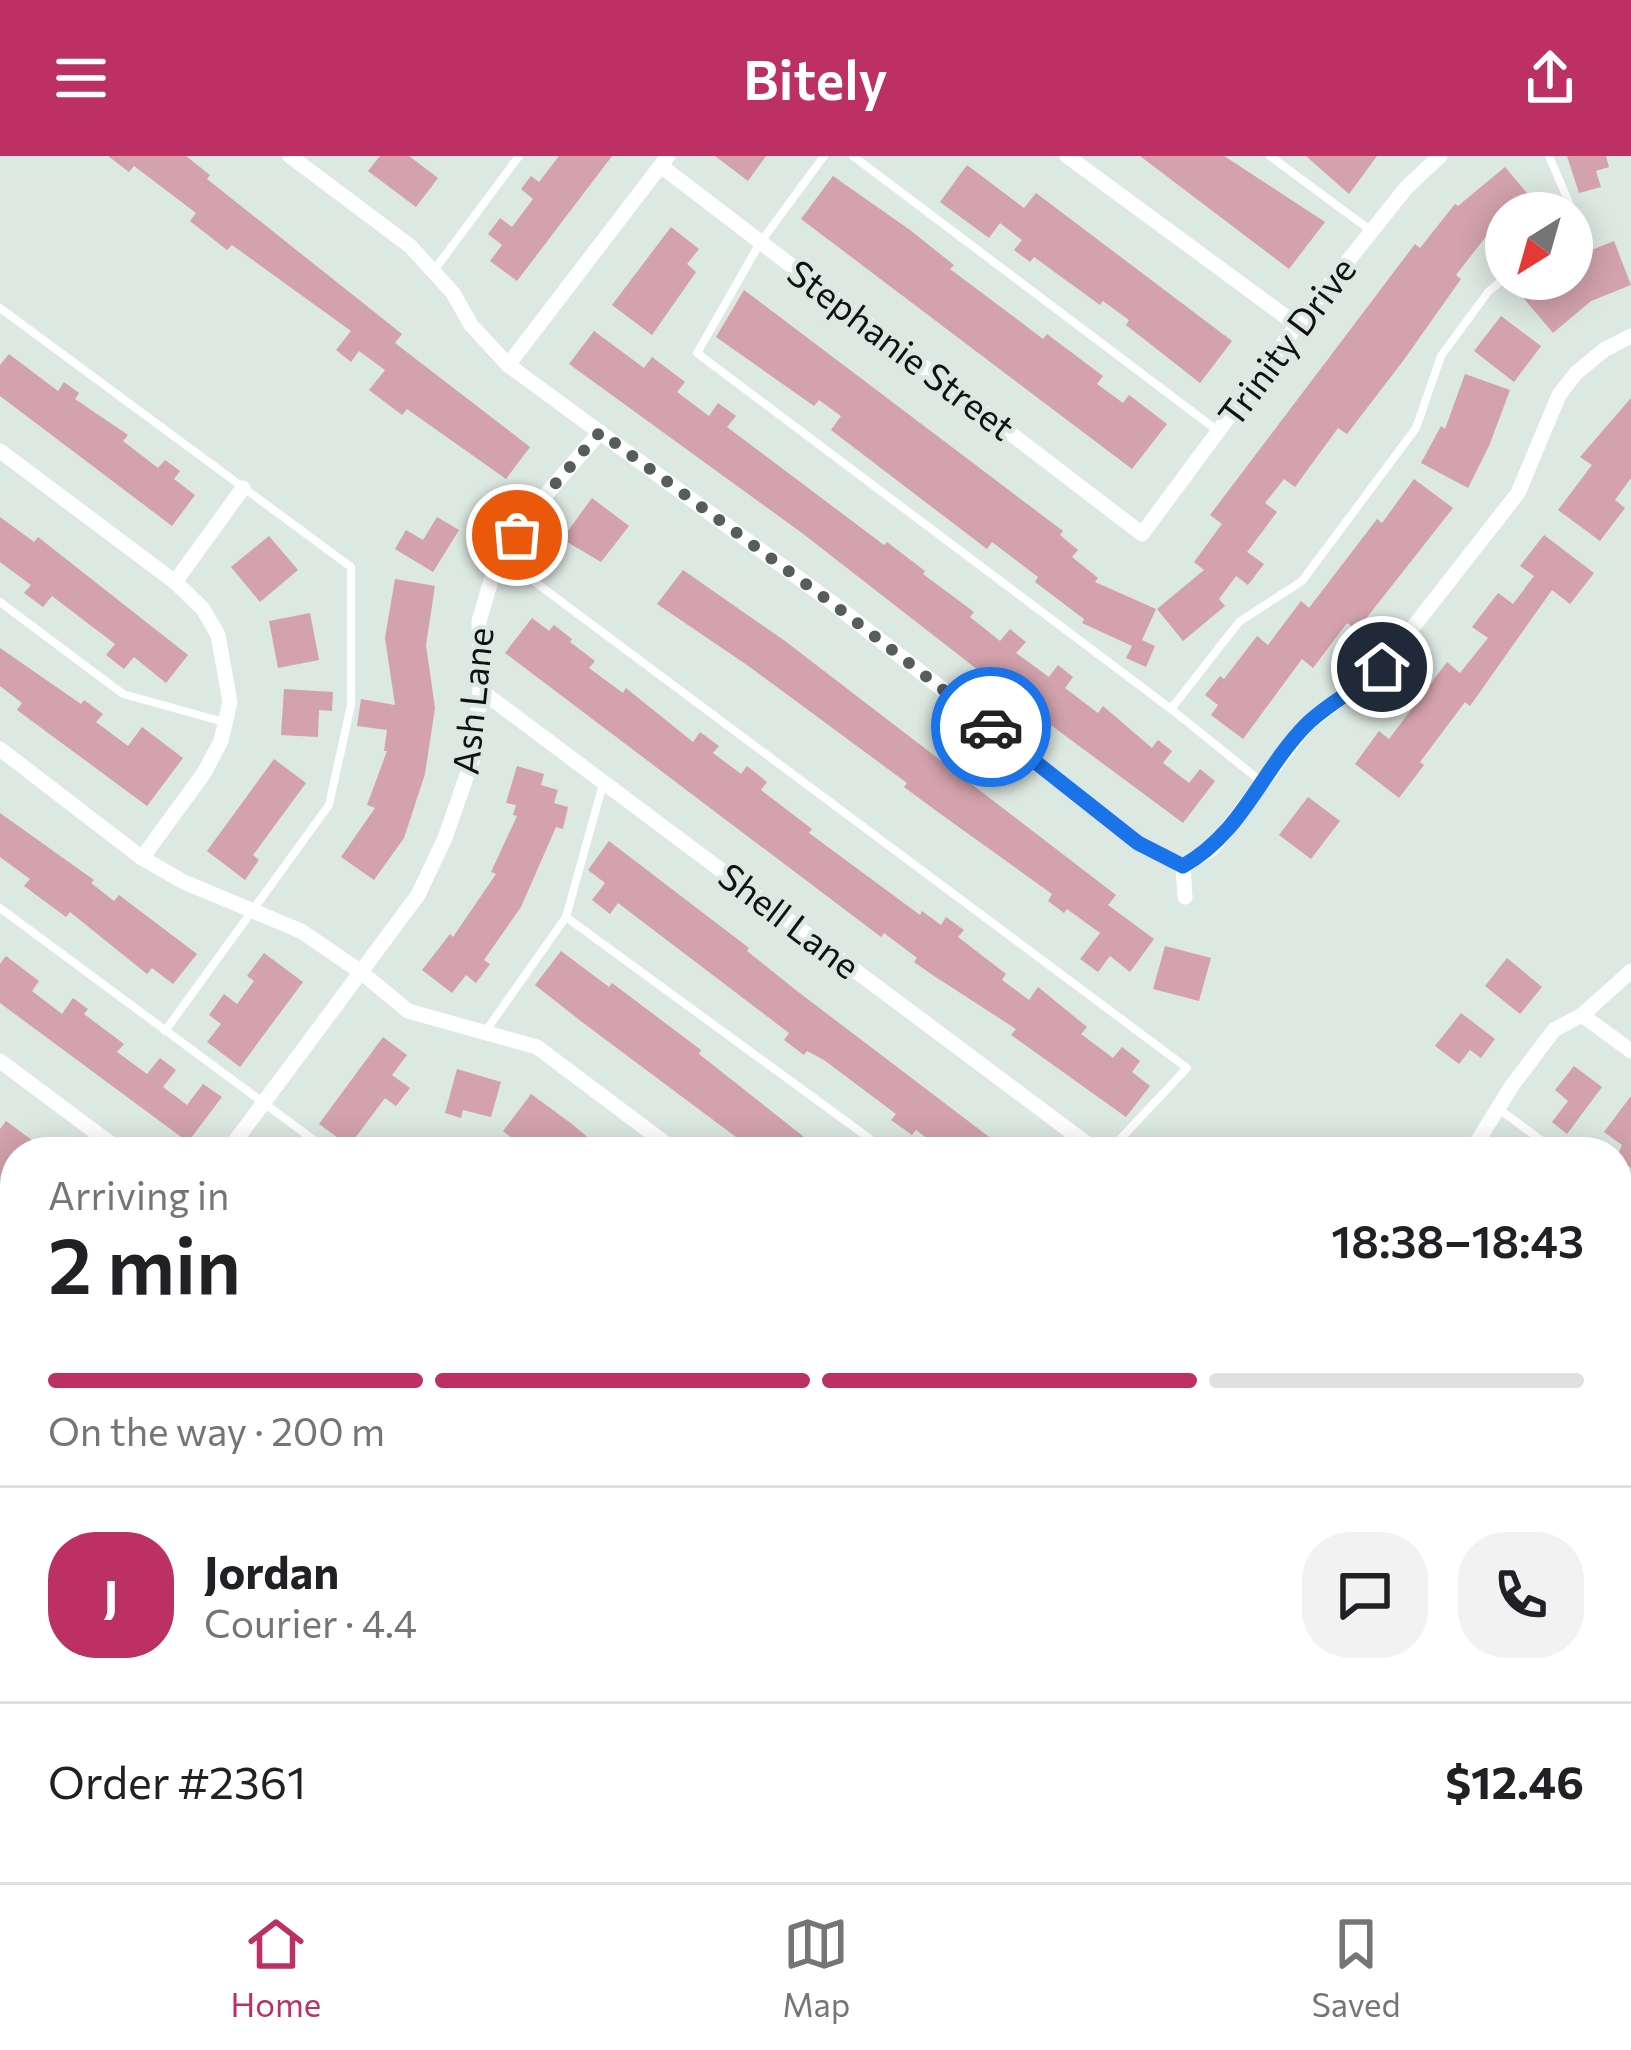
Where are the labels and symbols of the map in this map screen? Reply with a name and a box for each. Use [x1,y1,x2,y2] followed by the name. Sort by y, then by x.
[1485,192,1593,300] north arrow
[1207,247,1363,434] street label: Trinity Drive
[780,249,1024,448] street label: Stephanie Street
[466,484,568,586] pin
[1331,616,1433,718] pin
[441,625,501,777] street label: Ash Lane
[931,667,1051,787] courier
[711,852,869,987] street label: Shell Lane

